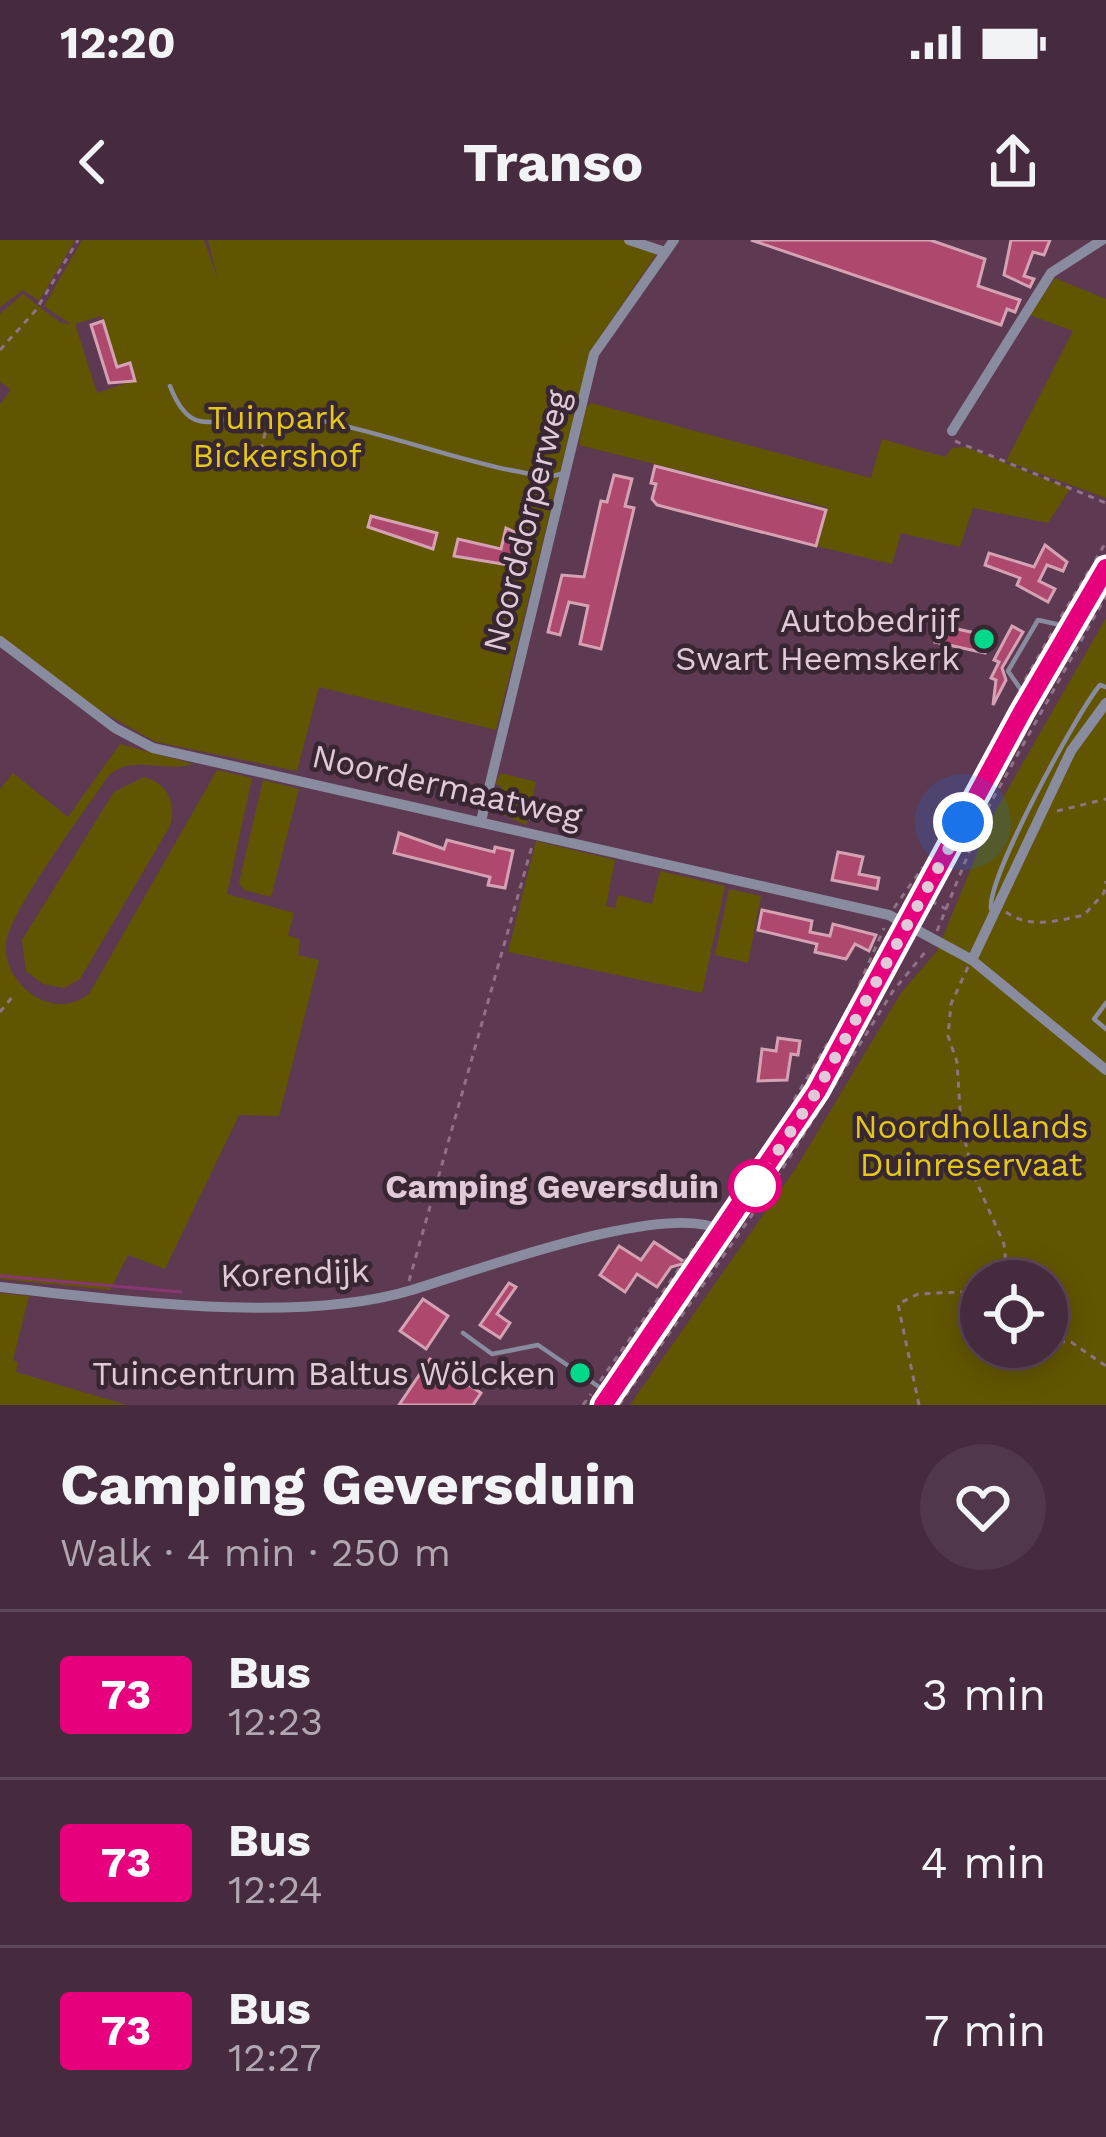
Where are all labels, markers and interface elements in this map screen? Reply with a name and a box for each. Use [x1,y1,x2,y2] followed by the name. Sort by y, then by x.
[60,16,176,69] text: 12:20
[60,129,126,195] icon: back
[980,129,1046,195] icon: share
[463,131,643,194] text: Transo
[475,386,577,656] street label: Noorddorperweg
[192,398,362,475] park label: Tuinpark Bickershof
[675,601,960,678] place label: Autobedrijf Swart Heemskerk
[971,626,997,652] marker: Autobedrijf Swart Heemskerk
[308,736,586,836] street label: Noordermaatweg
[933,792,993,852] your location
[854,1107,1088,1184] park label: Noordhollands Duinreservaat
[730,1161,780,1211] marker: Camping Geversduin
[385,1167,719,1206] place label: Camping Geversduin
[220,1251,370,1295] street label: Korendijk
[960,1260,1068,1368] map controls
[960,1260,1068,1368] button: locate
[92,1354,556,1393] place label: Tuincentrum Baltus Wölcken
[567,1360,593,1386] marker: Tuincentrum Baltus Wölcken
[920,1444,1046,1570] button: heart
[60,1451,636,1518] text: Camping Geversduin
[60,1530,451,1575] text: Walk · 4 min · 250 m
[228,1646,311,1699] text: Bus
[922,1668,1046,1721] text: 3 min
[101,1670,151,1719] text: 73
[228,1699,323,1744] text: 12:23
[228,1814,311,1867] text: Bus
[920,1836,1046,1889] text: 4 min
[101,1838,151,1887] text: 73
[228,1867,323,1912] text: 12:24
[228,1982,311,2035] text: Bus
[924,2004,1046,2057] text: 7 min
[101,2006,151,2055] text: 73
[228,2035,321,2080] text: 12:27

